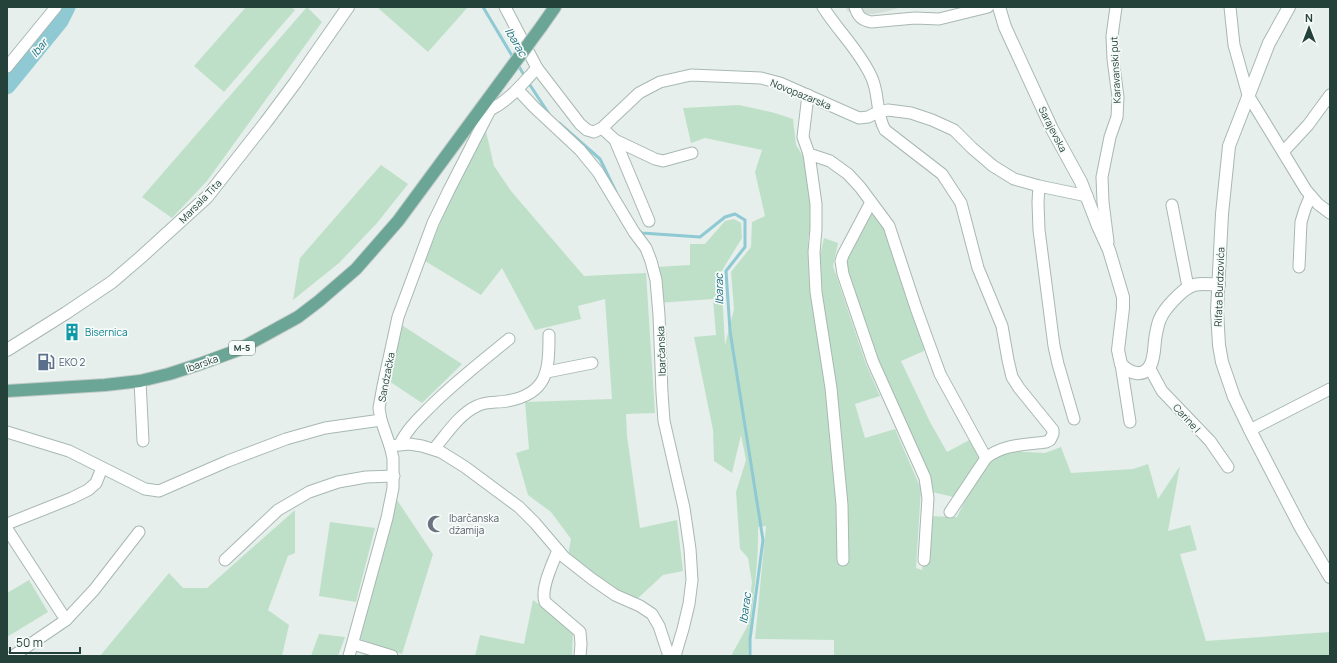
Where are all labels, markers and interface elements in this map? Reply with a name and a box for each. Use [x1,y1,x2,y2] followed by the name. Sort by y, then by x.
[1289,8,1329,48] north arrow
[1305,10,1313,25] text: N
[502,25,531,60] water label: Ibarac
[27,34,52,60] water label: Ibar
[1106,36,1124,104] street label: Karavanski put
[768,75,834,113] street label: Novopazarska
[1036,104,1070,154] street label: Sarajevska
[176,176,224,226] street label: Marsala Tita
[1211,247,1227,327] street label: Rifata Burdzovića
[711,272,726,305] water label: Ibarac
[62,322,82,342] building icon: Bisernica
[85,325,128,339] place label: Bisernica
[653,326,669,376] street label: Ibarčanska
[229,341,255,355] road number: M-5
[184,351,220,375] street label: Ibarska
[374,351,398,403] street label: Sandzačka
[36,352,56,372] fuel station icon: EKO 2
[59,355,86,369] place label: EKO 2
[1170,401,1204,435] street label: Carine I
[449,511,499,537] place label: Ibarčanska džamija
[426,514,446,534] mosque icon: Ibarčanska džamija
[735,591,754,624] water label: Ibarac
[10,629,80,655] scale bar
[16,634,43,651] text: 50 m

